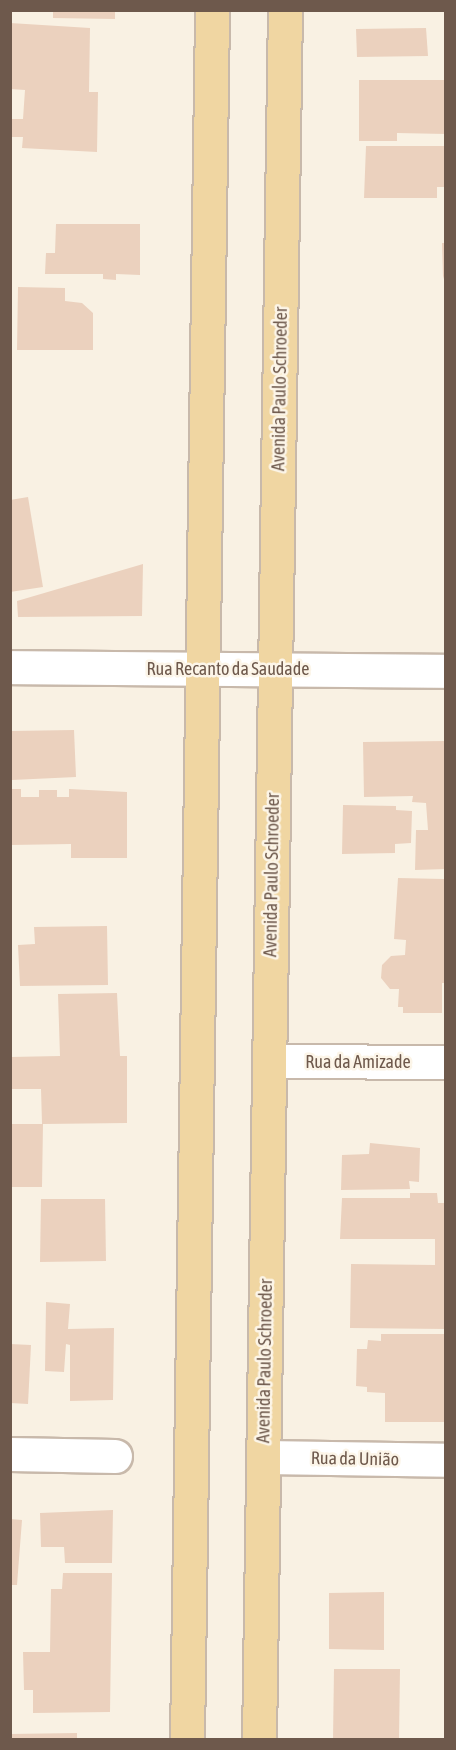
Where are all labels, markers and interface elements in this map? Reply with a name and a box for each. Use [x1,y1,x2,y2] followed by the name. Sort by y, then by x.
[268,307,292,471] street label: Avenida Paulo Schroeder
[147,658,309,680] street label: Rua Recanto da Saudade
[260,793,284,957] street label: Avenida Paulo Schroeder
[305,1051,411,1073] street label: Rua da Amizade
[253,1279,277,1443] street label: Avenida Paulo Schroeder
[311,1447,399,1471] street label: Rua da União

